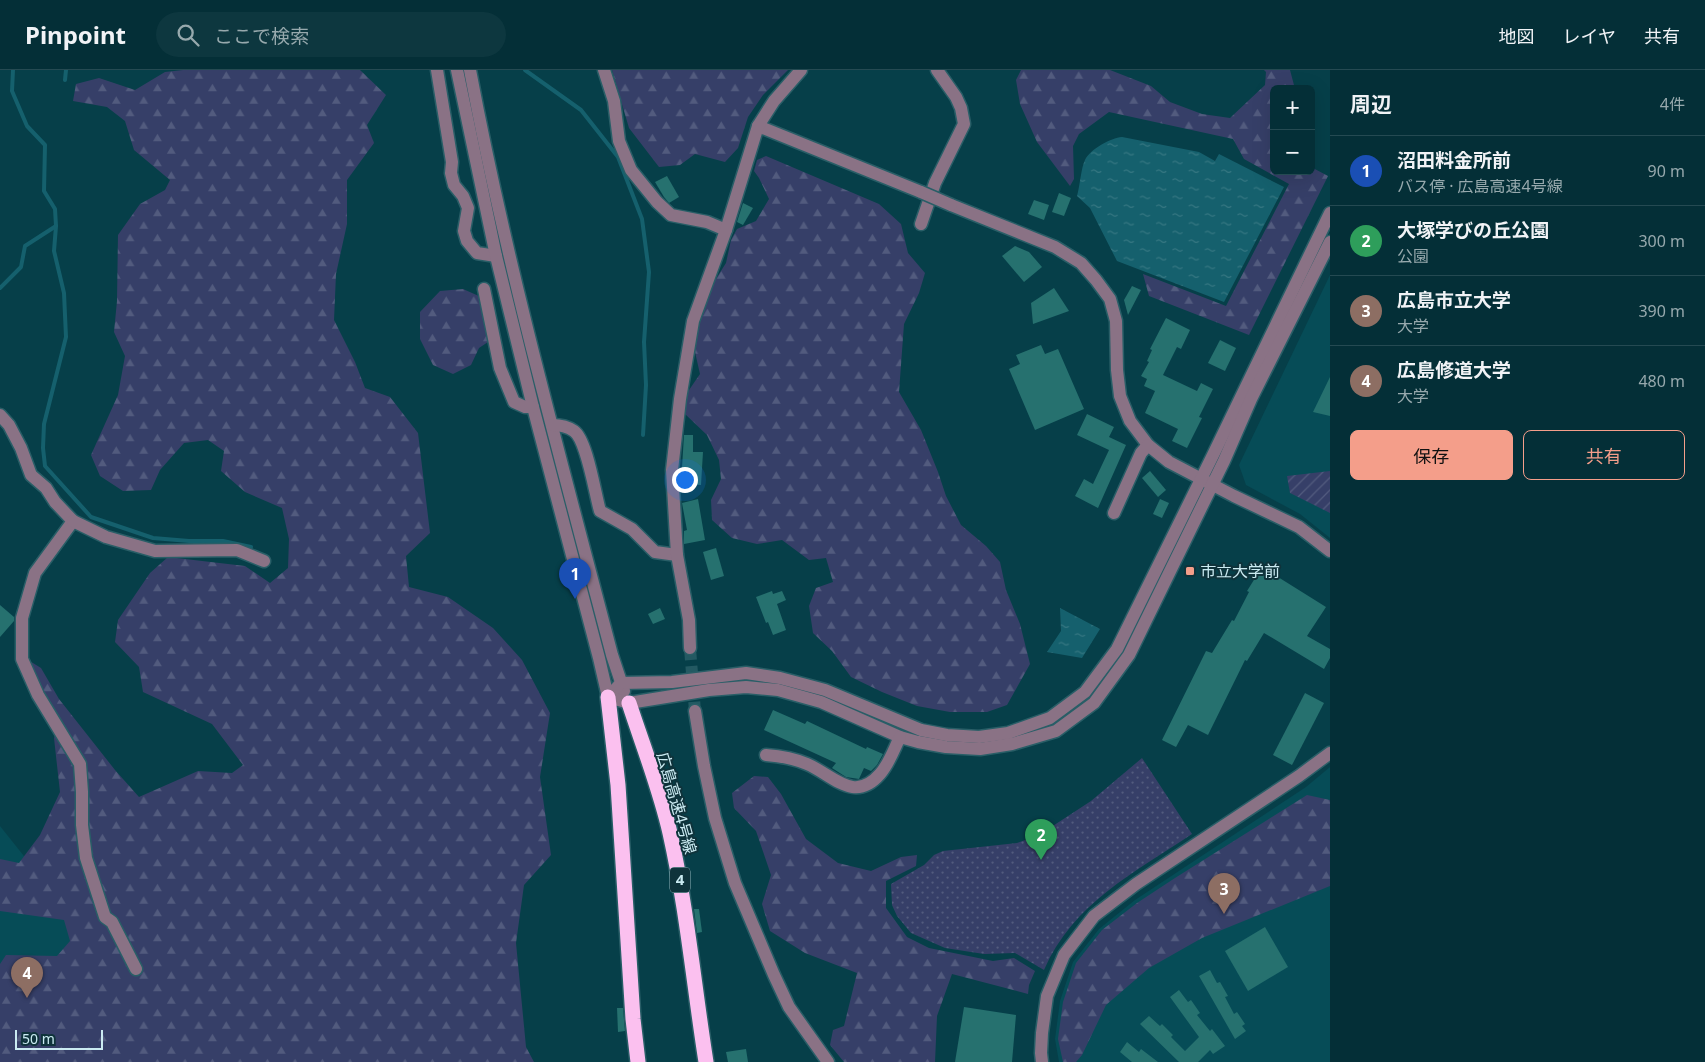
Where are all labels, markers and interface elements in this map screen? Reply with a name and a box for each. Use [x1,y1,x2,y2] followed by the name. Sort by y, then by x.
[156,12,506,57] search box
[25,18,126,51] text: Pinpoint
[174,21,202,49] icon: search
[214,23,309,49] text: ここで検索
[1499,24,1535,48] text: 地図
[1563,24,1616,48] text: レイヤ
[1644,24,1680,48] text: 共有
[1270,85,1315,175] map controls
[1270,85,1315,130] button: +
[1350,90,1392,118] text: 周辺
[1660,93,1685,115] text: 4件
[1270,130,1315,175] button: −
[1397,147,1511,173] text: 沼田料金所前
[1361,160,1371,182] text: 1
[1648,160,1685,182] text: 90 m
[1397,175,1563,197] text: バス停 · 広島高速4号線
[1397,217,1549,243] text: 大塚学びの丘公園
[1361,230,1371,252] text: 2
[1638,230,1685,252] text: 300 m
[1397,245,1429,267] text: 公園
[1397,287,1511,313] text: 広島市立大学
[1361,300,1371,322] text: 3
[1638,300,1685,322] text: 390 m
[1397,315,1429,337] text: 大学
[1397,357,1511,383] text: 広島修道大学
[1361,370,1371,392] text: 4
[1638,370,1685,392] text: 480 m
[1397,385,1429,407] text: 大学
[1350,430,1513,480] button: 保存
[1523,430,1685,480] button: 共有
[672,467,698,493] your location
[559,558,591,599] pin: 1
[1200,560,1280,582] place label: 市立大学前
[1184,565,1196,577] marker: 市立大学前
[652,749,702,857] street label: 広島高速4号線
[1025,819,1057,860] pin: 2
[670,868,690,892] road number: 4
[1208,873,1240,914] pin: 3
[11,957,43,998] pin: 4
[15,1027,102,1050] scale bar
[22,1029,55,1048] text: 50 m

